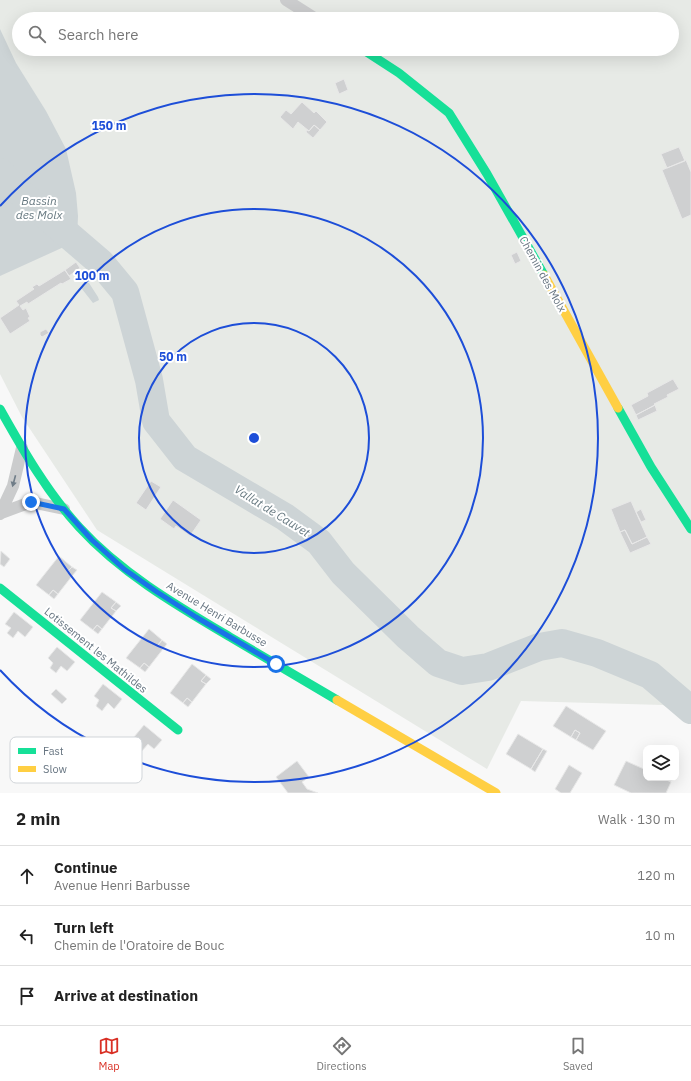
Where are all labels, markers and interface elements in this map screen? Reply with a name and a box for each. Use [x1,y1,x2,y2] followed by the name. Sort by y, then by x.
[12,12,679,56] search box
[26,23,48,45] icon: search
[58,25,138,44] text: Search here
[91,118,127,133] text: 150 m
[16,193,63,222] water label: Bassin des Molx
[516,234,570,315] street label: Chemin des Molx
[74,268,110,283] text: 100 m
[159,349,187,364] text: 50 m
[247,431,261,445] centre of rings
[11,476,17,488] one-way arrow
[232,481,314,540] water label: Vallat de Cauvet
[22,493,40,511] route end
[164,578,270,650] street label: Avenue Henri Barbusse
[42,604,150,696] street label: Lotissement les Mathildes
[267,655,285,673] route start
[10,737,142,783] legend
[43,744,64,758] text: Fast
[643,745,679,781] map controls
[643,745,679,781] button: layers
[43,762,67,776] text: Slow
[16,808,60,830] text: 2 min
[598,811,675,828] text: Walk · 130 m
[54,858,118,877] text: Continue
[16,865,38,887] icon: ahead
[637,867,675,884] text: 120 m
[54,877,190,894] text: Avenue Henri Barbusse
[54,918,114,937] text: Turn left
[16,925,38,947] icon: left
[645,927,675,944] text: 10 m
[54,937,224,954] text: Chemin de l'Oratoire de Bouc
[16,985,38,1007] icon: arrive
[54,986,198,1005] text: Arrive at destination
[98,1035,120,1073] tab: Map
[316,1035,367,1073] tab: Directions
[563,1035,593,1073] tab: Saved

